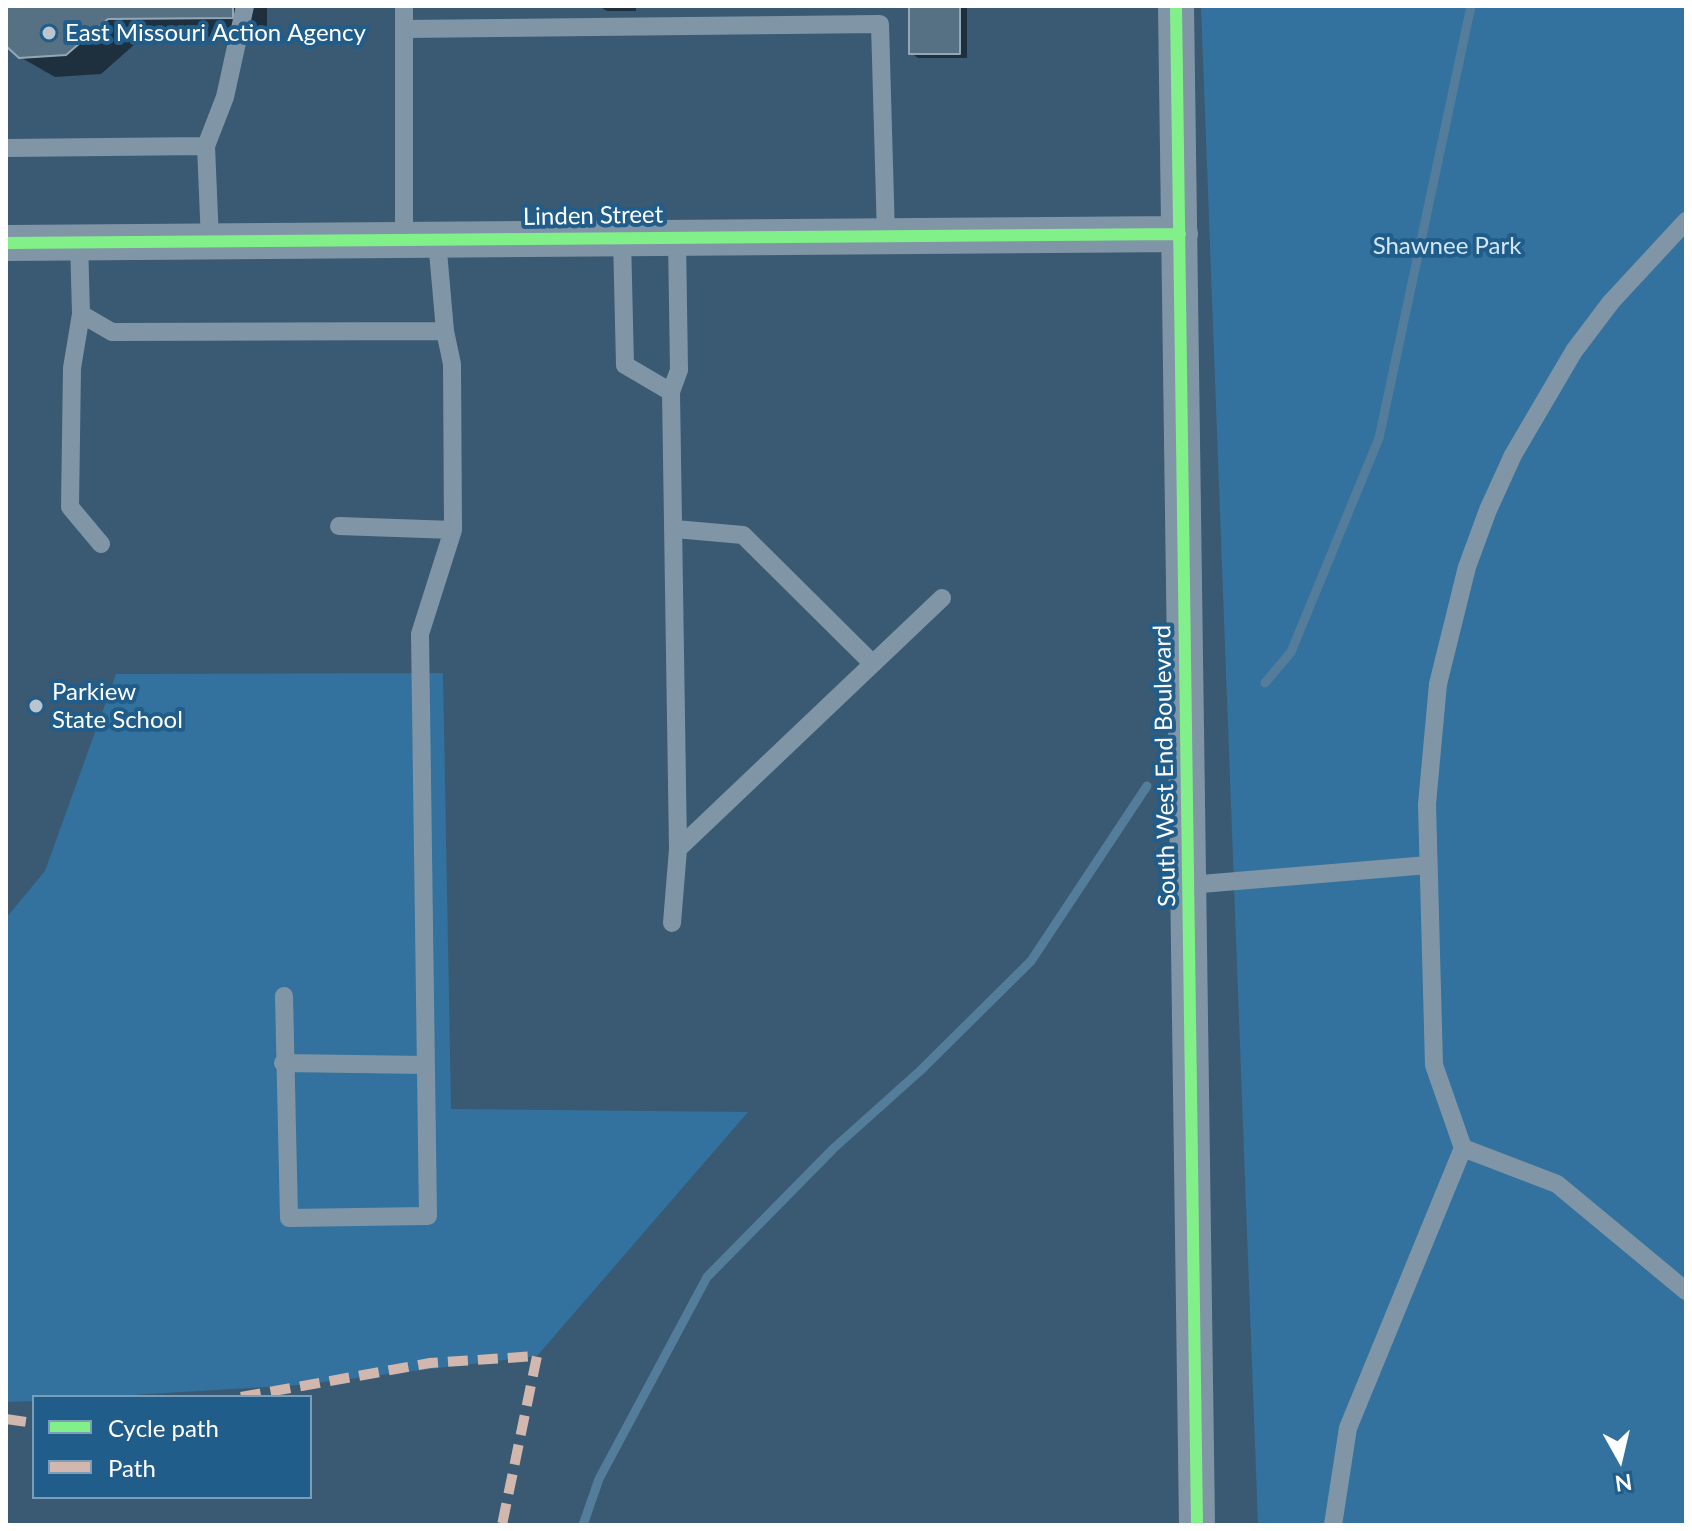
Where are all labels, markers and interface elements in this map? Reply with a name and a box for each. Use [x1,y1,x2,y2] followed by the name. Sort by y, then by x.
[65,19,366,47] place label: East Missouri Action Agency
[40,24,58,42] marker: East Missouri Action Agency
[523,200,663,232] street label: Linden Street
[1373,232,1521,260] park label: Shawnee Park
[1148,625,1182,907] street label: South West End Boulevard
[52,678,183,734] place label: Parkiew State School
[27,697,45,715] marker: Parkiew State School
[32,1395,312,1499] legend
[108,1413,219,1442] text: Cycle path
[1580,1419,1660,1499] north arrow
[108,1453,156,1482] text: Path
[1613,1469,1634,1498] text: N

